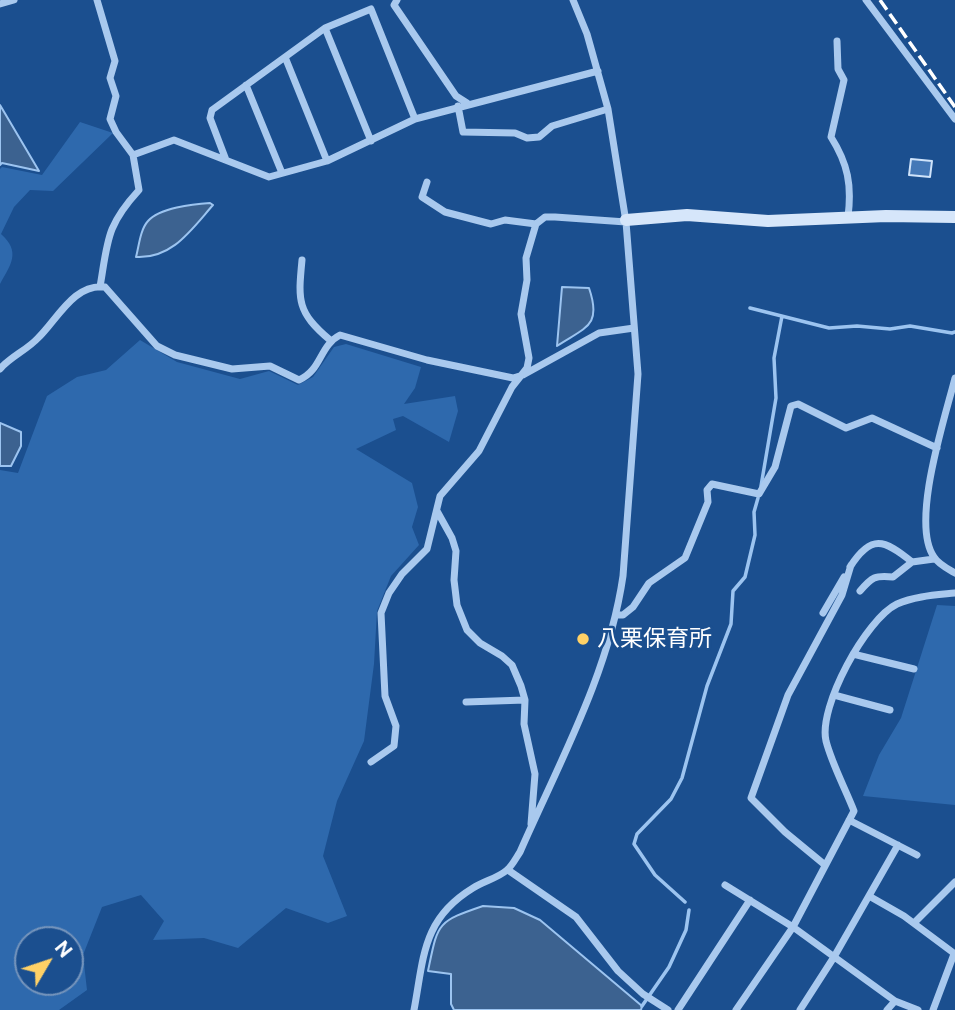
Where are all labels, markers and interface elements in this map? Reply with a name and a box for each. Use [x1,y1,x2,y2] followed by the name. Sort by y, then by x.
[597,625,712,653] place label: 八栗保育所
[575,631,591,647] marker: 八栗保育所
[14,926,84,996] north arrow
[51,936,77,962] text: N

